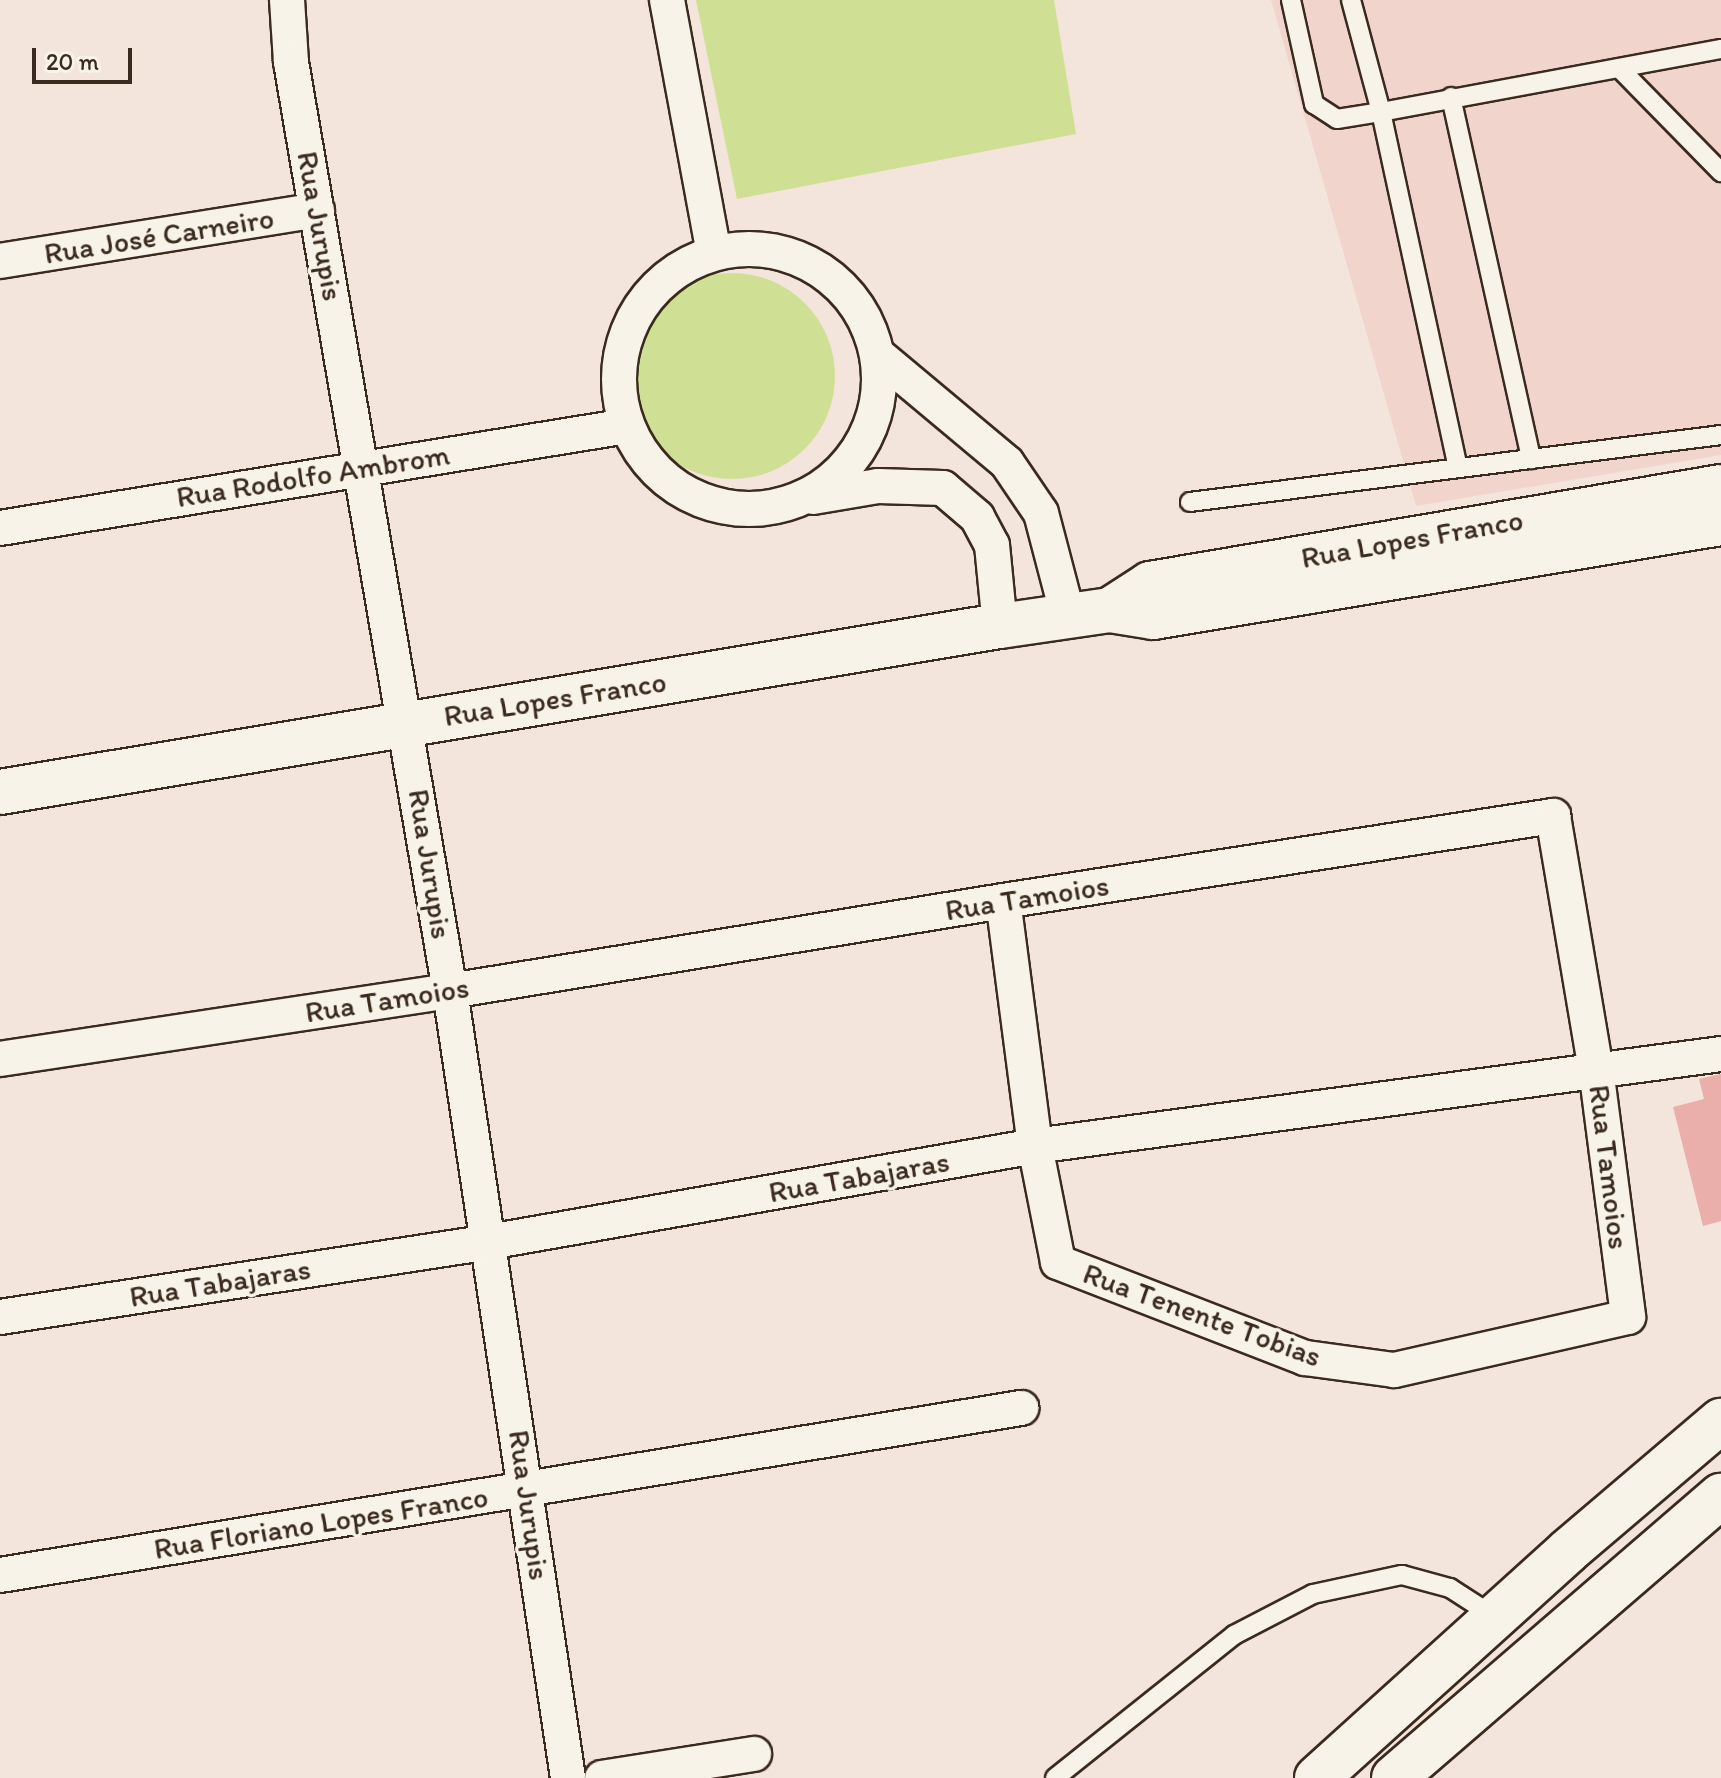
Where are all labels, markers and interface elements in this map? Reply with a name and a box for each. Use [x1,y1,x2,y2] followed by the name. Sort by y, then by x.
[36,32,136,82] scale bar
[46,47,99,76] text: 20 m
[289,148,351,304] street label: Rua Jurupis
[42,200,276,272] street label: Rua José Carneiro
[174,437,452,515] street label: Rua Rodolfo Ambrom
[1298,502,1526,576] street label: Rua Lopes Franco
[441,664,669,734] street label: Rua Lopes Franco
[400,786,460,942] street label: Rua Jurupis
[944,868,1110,928] street label: Rua Tamoios
[304,970,470,1030] street label: Rua Tamoios
[1581,1084,1637,1250] street label: Rua Tamoios
[767,1144,951,1210] street label: Rua Tabajaras
[128,1251,312,1315] street label: Rua Tabajaras
[1081,1256,1323,1374] street label: Rua Tenente Tobias
[501,1428,557,1582] street label: Rua Jurupis
[151,1479,491,1567] street label: Rua Floriano Lopes Franco

